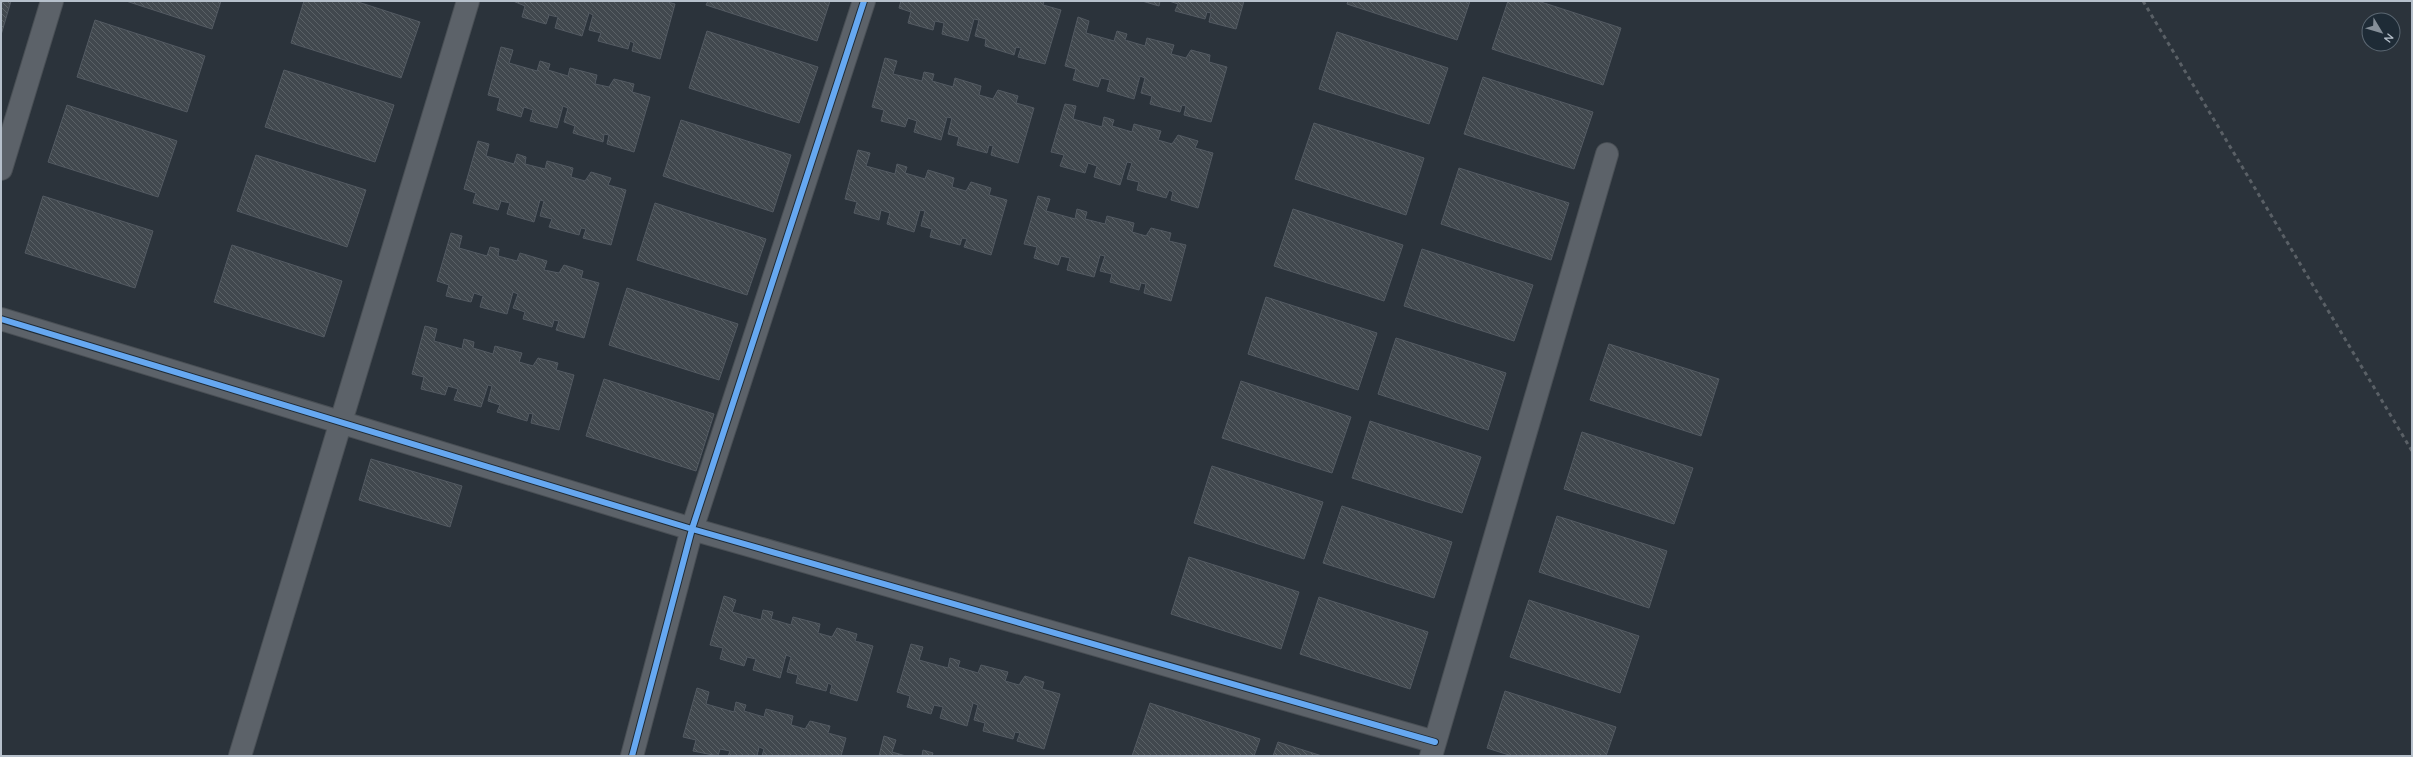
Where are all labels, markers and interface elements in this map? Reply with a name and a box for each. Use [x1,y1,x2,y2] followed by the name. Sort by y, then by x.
[2361,12,2401,52] north arrow
[2381,31,2397,46] text: N

